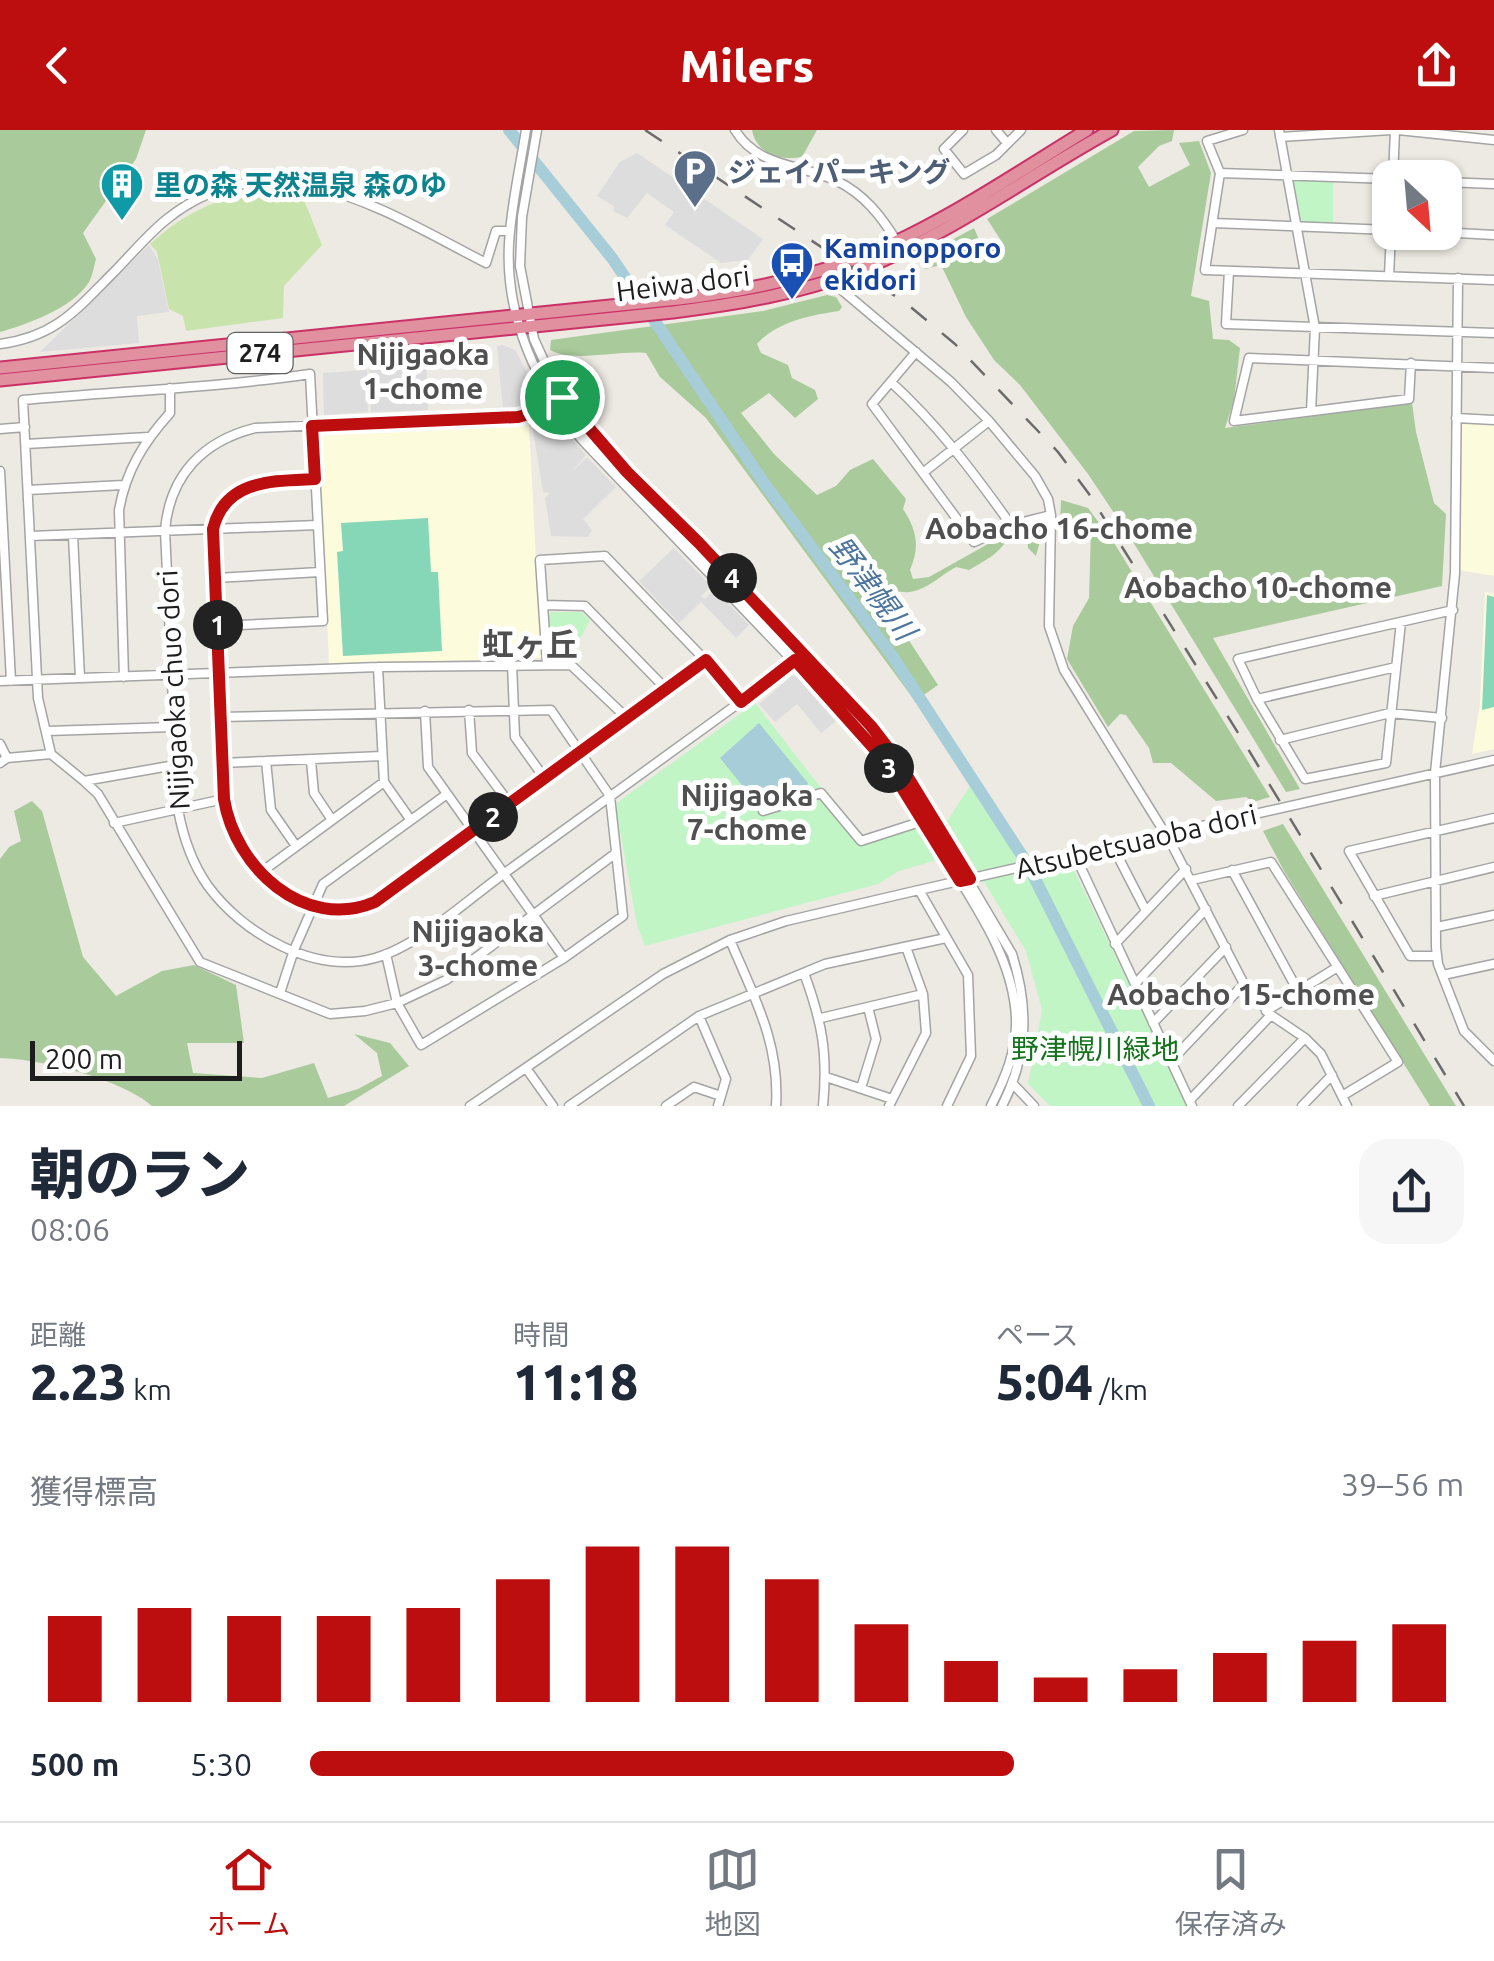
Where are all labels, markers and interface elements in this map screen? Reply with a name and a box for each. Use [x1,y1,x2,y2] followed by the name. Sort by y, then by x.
[30,38,85,93] icon: back
[1409,38,1464,93] icon: share
[680,40,814,91] text: Milers
[672,148,718,209] parking icon: ジェイパーキング
[728,156,951,187] place label: ジェイパーキング
[1372,160,1462,250] north arrow
[1372,160,1462,250] map controls
[99,161,145,222] building icon: 里の森 天然温泉 森のゆ
[154,169,447,200] place label: 里の森 天然温泉 森のゆ
[824,232,1001,295] place label: Kaminopporo ekidori
[769,240,815,301] bus stop icon: Kaminopporo ekidori
[614,259,752,307] street label: Heiwa dori
[228,333,292,373] road number: 274
[356,337,490,405] district label: Nijigaoka 1-chome
[520,355,605,440] pin
[535,370,590,425] icon: arrive
[925,511,1193,545] district label: Aobacho 16-chome
[823,530,924,649] water label: 野津幌川
[707,553,757,603] pin: 4
[724,562,740,593] text: 4
[151,569,195,811] street label: Nijigaoka chuo dori
[1124,570,1392,604] district label: Aobacho 10-chome
[193,600,243,650] pin: 1
[210,609,226,640] text: 1
[482,626,578,662] district label: 虹ヶ丘
[864,743,914,793] pin: 3
[881,752,897,783] text: 3
[680,778,814,846] district label: Nijigaoka 7-chome
[468,792,518,842] pin: 2
[1012,798,1260,884] street label: Atsubetsuaoba dori
[485,801,501,832] text: 2
[411,914,545,982] district label: Nijigaoka 3-chome
[1107,977,1375,1011] district label: Aobacho 15-chome
[1011,1033,1179,1064] park label: 野津幌川緑地
[30,1036,242,1080] scale bar
[45,1043,123,1074] text: 200 m
[1359,1139,1464,1244] button: share
[30,1143,250,1204] text: 朝のラン
[30,1211,110,1247] text: 08:06
[30,1319,86,1350] text: 距離
[513,1319,569,1350] text: 時間
[996,1319,1079,1350] text: ペース
[30,1353,127,1409] text: 2.23
[513,1353,638,1409] text: 11:18
[996,1353,1093,1409] text: 5:04
[127,1374,172,1405] text: km
[1093,1374,1148,1405] text: /km
[1341,1466,1464,1502] text: 39–56 m
[30,1473,158,1509] text: 獲得標高
[30,1746,119,1782] text: 500 m
[190,1746,252,1782] text: 5:30
[207,1842,290,1942] tab: ホーム
[705,1842,761,1942] tab: 地図
[1175,1842,1287,1942] tab: 保存済み

